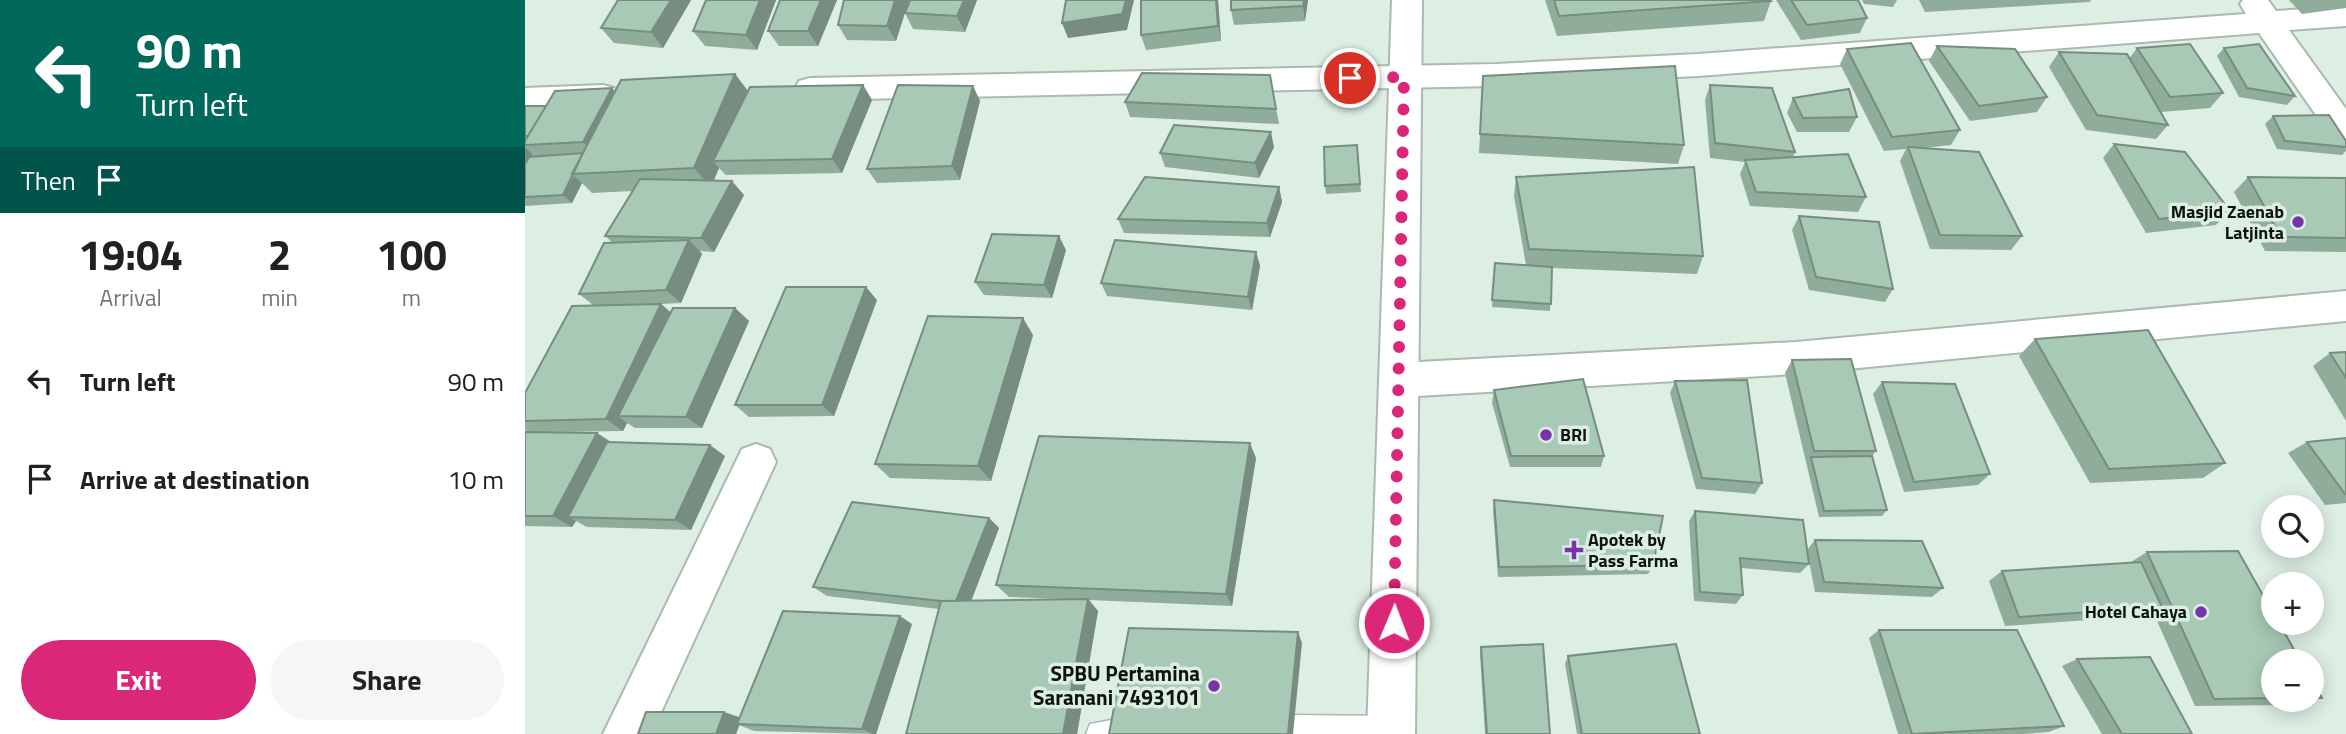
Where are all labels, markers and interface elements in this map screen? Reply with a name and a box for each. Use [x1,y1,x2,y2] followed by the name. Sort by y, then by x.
[136,12,243,87] text: 90 m
[21,28,112,119] icon: left
[1320,48,1380,108] pin
[1331,59,1369,97] icon: arrive
[136,80,248,128] text: Turn left
[21,161,76,200] text: Then
[90,161,128,199] icon: arrive
[2171,198,2284,246] place label: Masjid Zaenab Latjinta
[2290,214,2306,230] marker: Masjid Zaenab Latjinta
[78,222,183,286] text: 19:04
[268,222,291,286] text: 2
[376,222,447,286] text: 100
[99,280,162,315] text: Arrival
[261,280,298,315] text: min
[402,280,421,315] text: m
[21,362,59,400] icon: left
[80,362,175,401] text: Turn left
[447,362,504,401] text: 90 m
[1560,421,1587,448] place label: BRI
[1538,427,1554,443] marker: BRI
[21,460,59,498] icon: arrive
[80,460,310,499] text: Arrive at destination
[447,460,504,499] text: 10 m
[2261,495,2324,712] map controls
[2261,495,2324,558] button: search
[1588,526,1678,574] place label: Apotek by Pass Farma
[1566,542,1582,558] marker: Apotek by Pass Farma
[2261,572,2324,635] button: +
[1357,586,1431,660] position arrow
[2085,598,2187,625] place label: Hotel Cahaya
[2193,604,2209,620] marker: Hotel Cahaya
[21,640,256,720] button: Exit
[270,640,504,720] button: Share
[2261,649,2324,712] button: −
[1033,657,1200,713] place label: SPBU Pertamina Saranani 7493101
[1206,678,1222,694] marker: SPBU Pertamina Saranani 7493101

